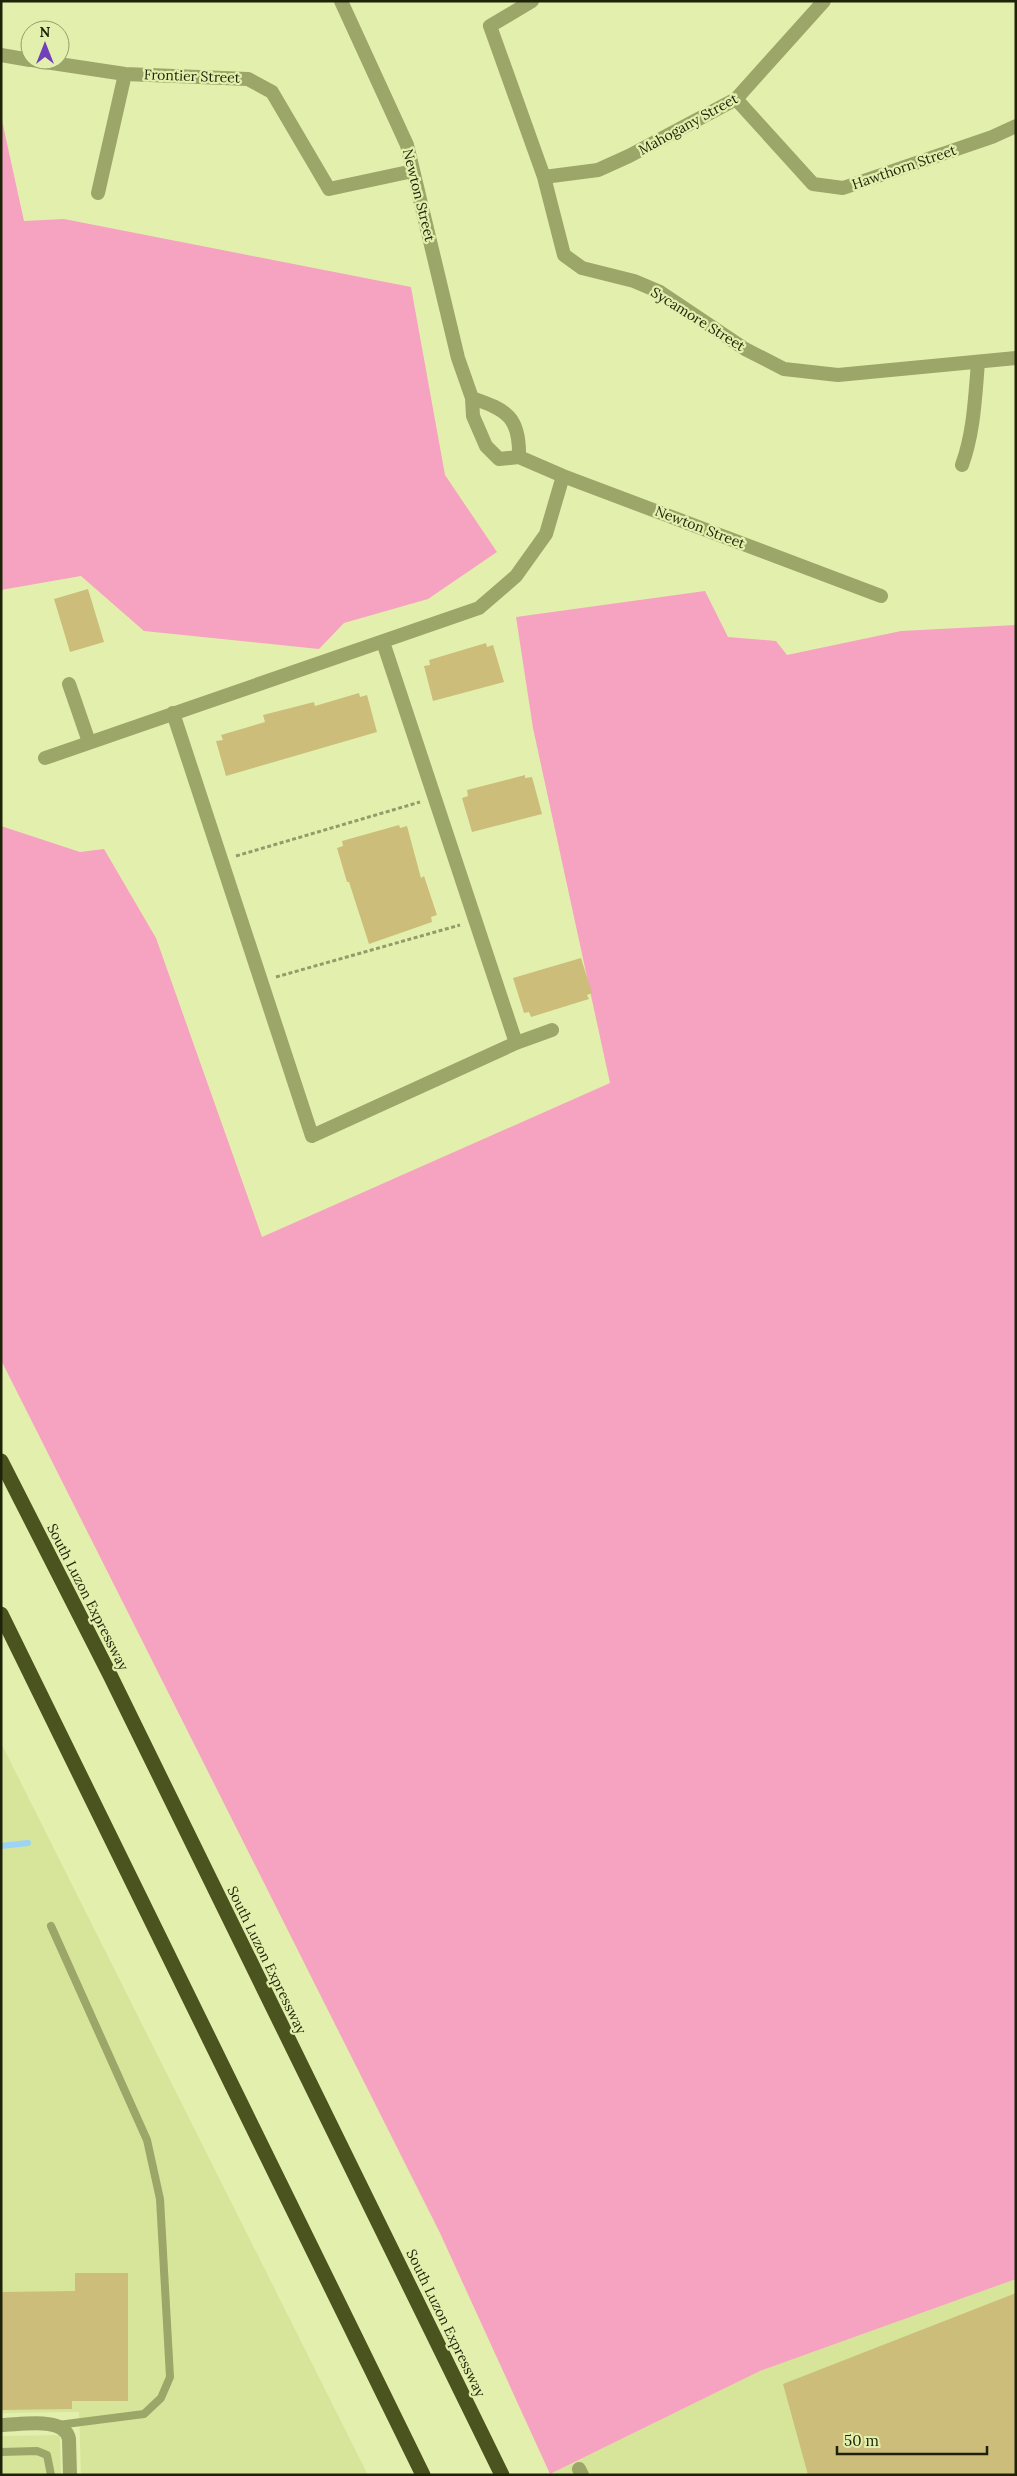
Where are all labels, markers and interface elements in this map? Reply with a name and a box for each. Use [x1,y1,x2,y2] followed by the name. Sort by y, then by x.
[20,20,70,70] north arrow
[40,23,51,41] text: N
[143,65,241,87] street label: Frontier Street
[635,89,741,159] street label: Mahogany Street
[850,141,959,193] street label: Hawthorn Street
[399,147,439,244] street label: Newton Street
[648,283,749,355] street label: Sycamore Street
[653,502,748,553] street label: Newton Street
[43,1521,133,1674] street label: South Luzon Expressway
[223,1883,311,2037] street label: South Luzon Expressway
[402,2246,490,2400] street label: South Luzon Expressway
[837,2424,987,2456] scale bar
[844,2431,879,2450] text: 50 m

